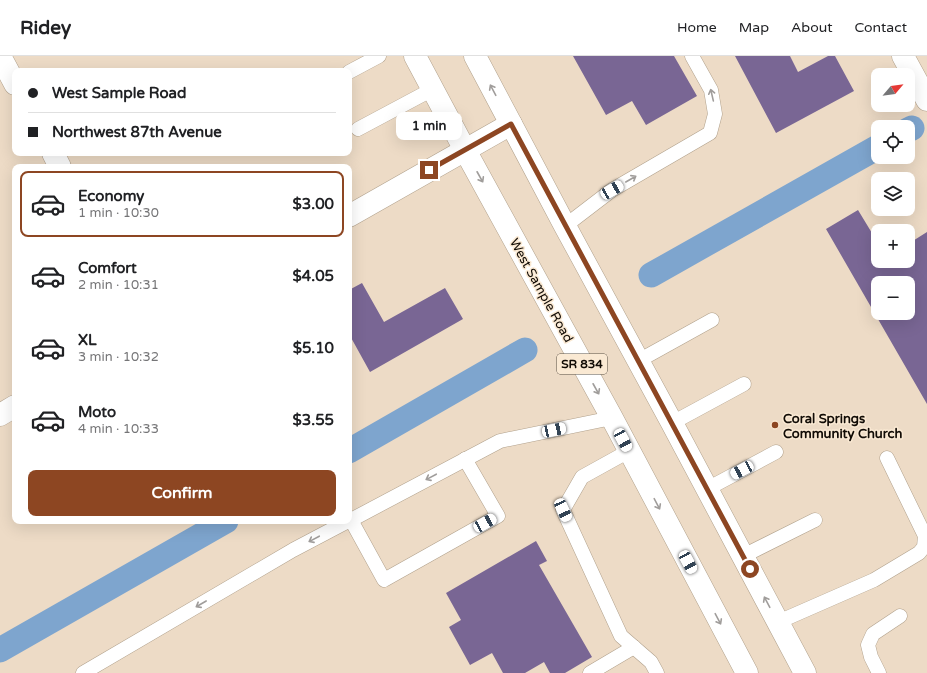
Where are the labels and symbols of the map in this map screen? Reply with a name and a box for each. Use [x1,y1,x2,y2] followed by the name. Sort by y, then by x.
[871,68,915,112] north arrow
[489,84,496,96] one-way arrow
[707,89,715,102] one-way arrow
[396,112,462,140] callout: 1 min
[420,161,438,179] route end
[477,171,484,183] one-way arrow
[625,174,637,182] one-way arrow
[599,179,625,201] car
[506,236,576,345] street label: West Sample Road
[557,354,607,374] road number: SR 834
[593,383,600,395] one-way arrow
[783,411,902,442] place label: Coral Springs Community Church
[770,420,780,430] marker: Coral Springs Community Church
[541,422,567,438] car
[612,427,634,453] car
[729,459,755,481] car
[425,474,437,482] one-way arrow
[552,497,574,523] car
[654,498,662,510] one-way arrow
[472,512,498,534] car
[308,536,320,544] one-way arrow
[677,549,699,575] car
[741,560,759,578] route start
[763,596,770,608] one-way arrow
[195,601,207,609] one-way arrow
[715,612,723,624] one-way arrow

